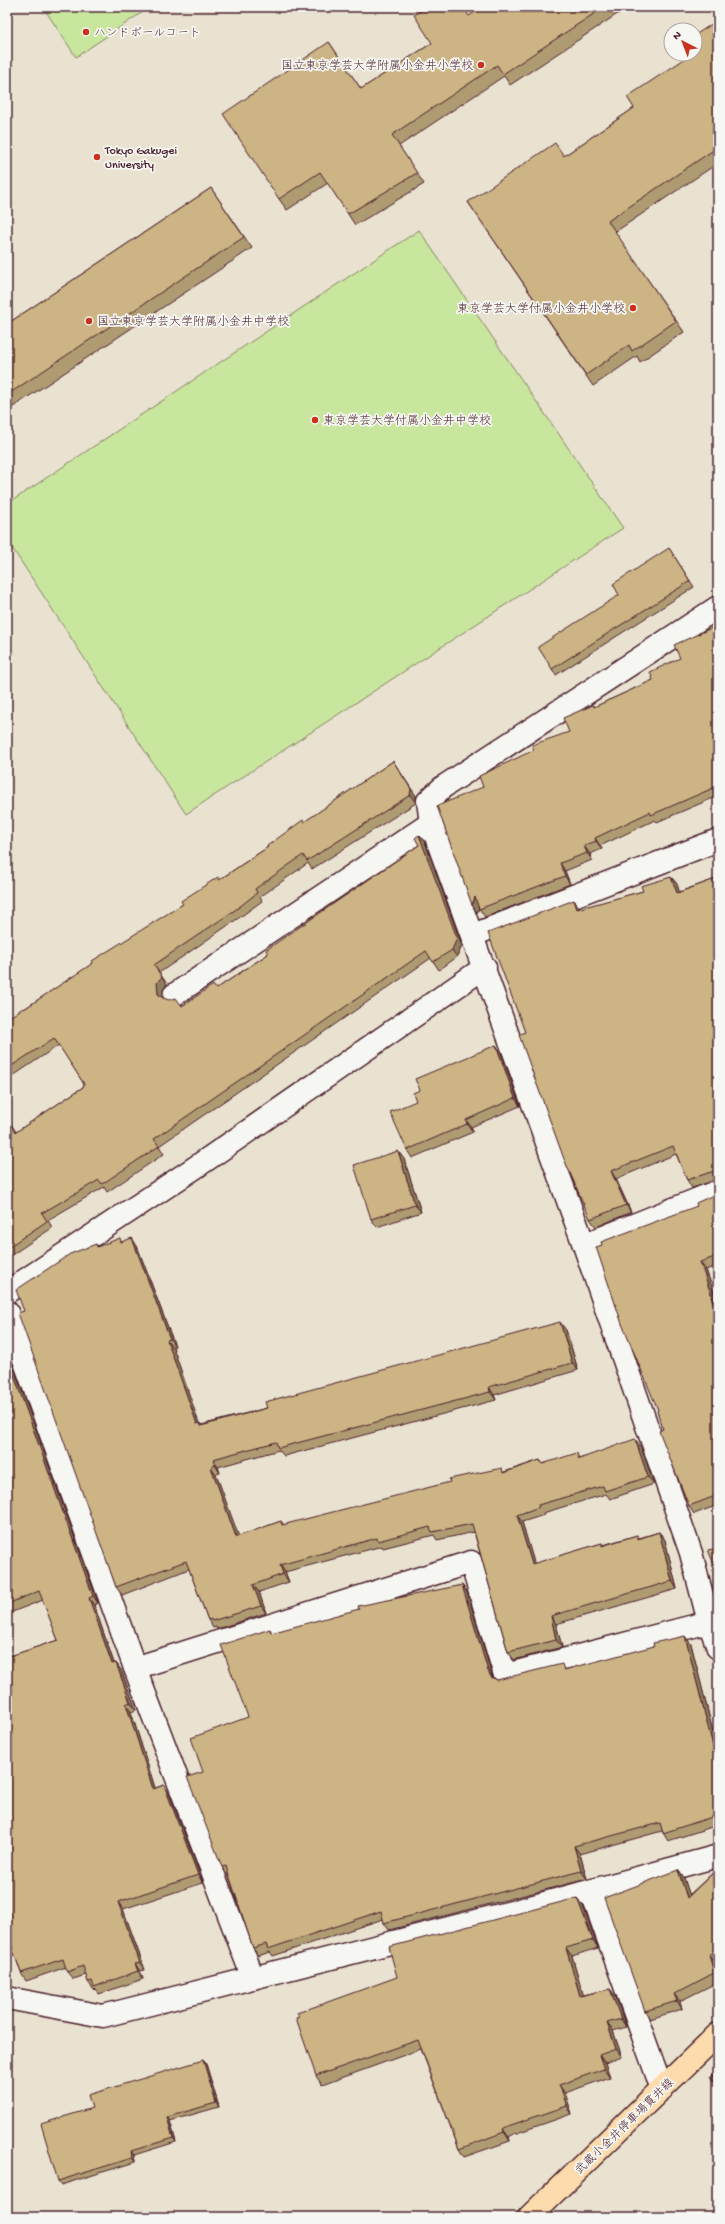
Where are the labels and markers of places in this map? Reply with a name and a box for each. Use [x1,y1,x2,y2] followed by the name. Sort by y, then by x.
[81,27,91,37] marker: ハンドボールコート
[94,27,201,41] place label: ハンドボールコート
[281,59,473,74] place label: 国立東京学芸大学附属小金井小学校
[476,60,486,70] marker: 国立東京学芸大学附属小金井小学校
[104,145,177,173] place label: Tokyo Gakugei University
[92,152,102,162] marker: Tokyo Gakugei University
[457,302,625,317] place label: 東京学芸大学付属小金井小学校
[628,303,638,313] marker: 東京学芸大学付属小金井小学校
[97,315,289,330] place label: 国立東京学芸大学附属小金井中学校
[84,316,94,326] marker: 国立東京学芸大学附属小金井中学校
[323,414,491,429] place label: 東京学芸大学付属小金井中学校
[310,415,320,425] marker: 東京学芸大学付属小金井中学校

